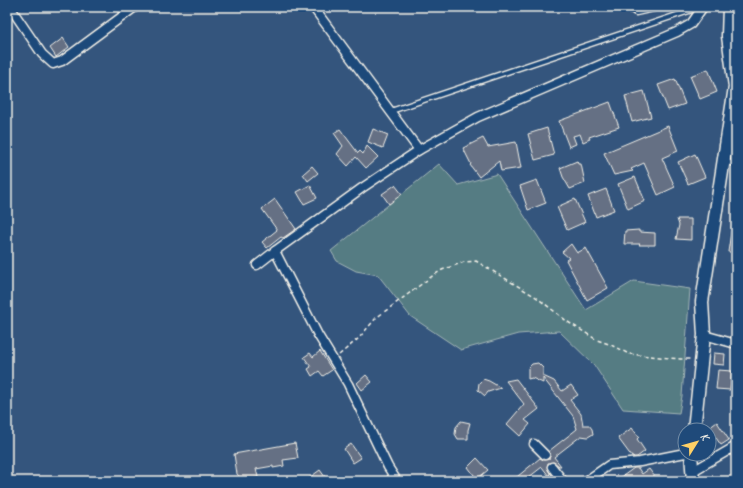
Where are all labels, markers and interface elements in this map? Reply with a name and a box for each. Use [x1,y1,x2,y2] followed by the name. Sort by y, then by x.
[677,422,717,462] north arrow
[698,430,714,444] text: K

